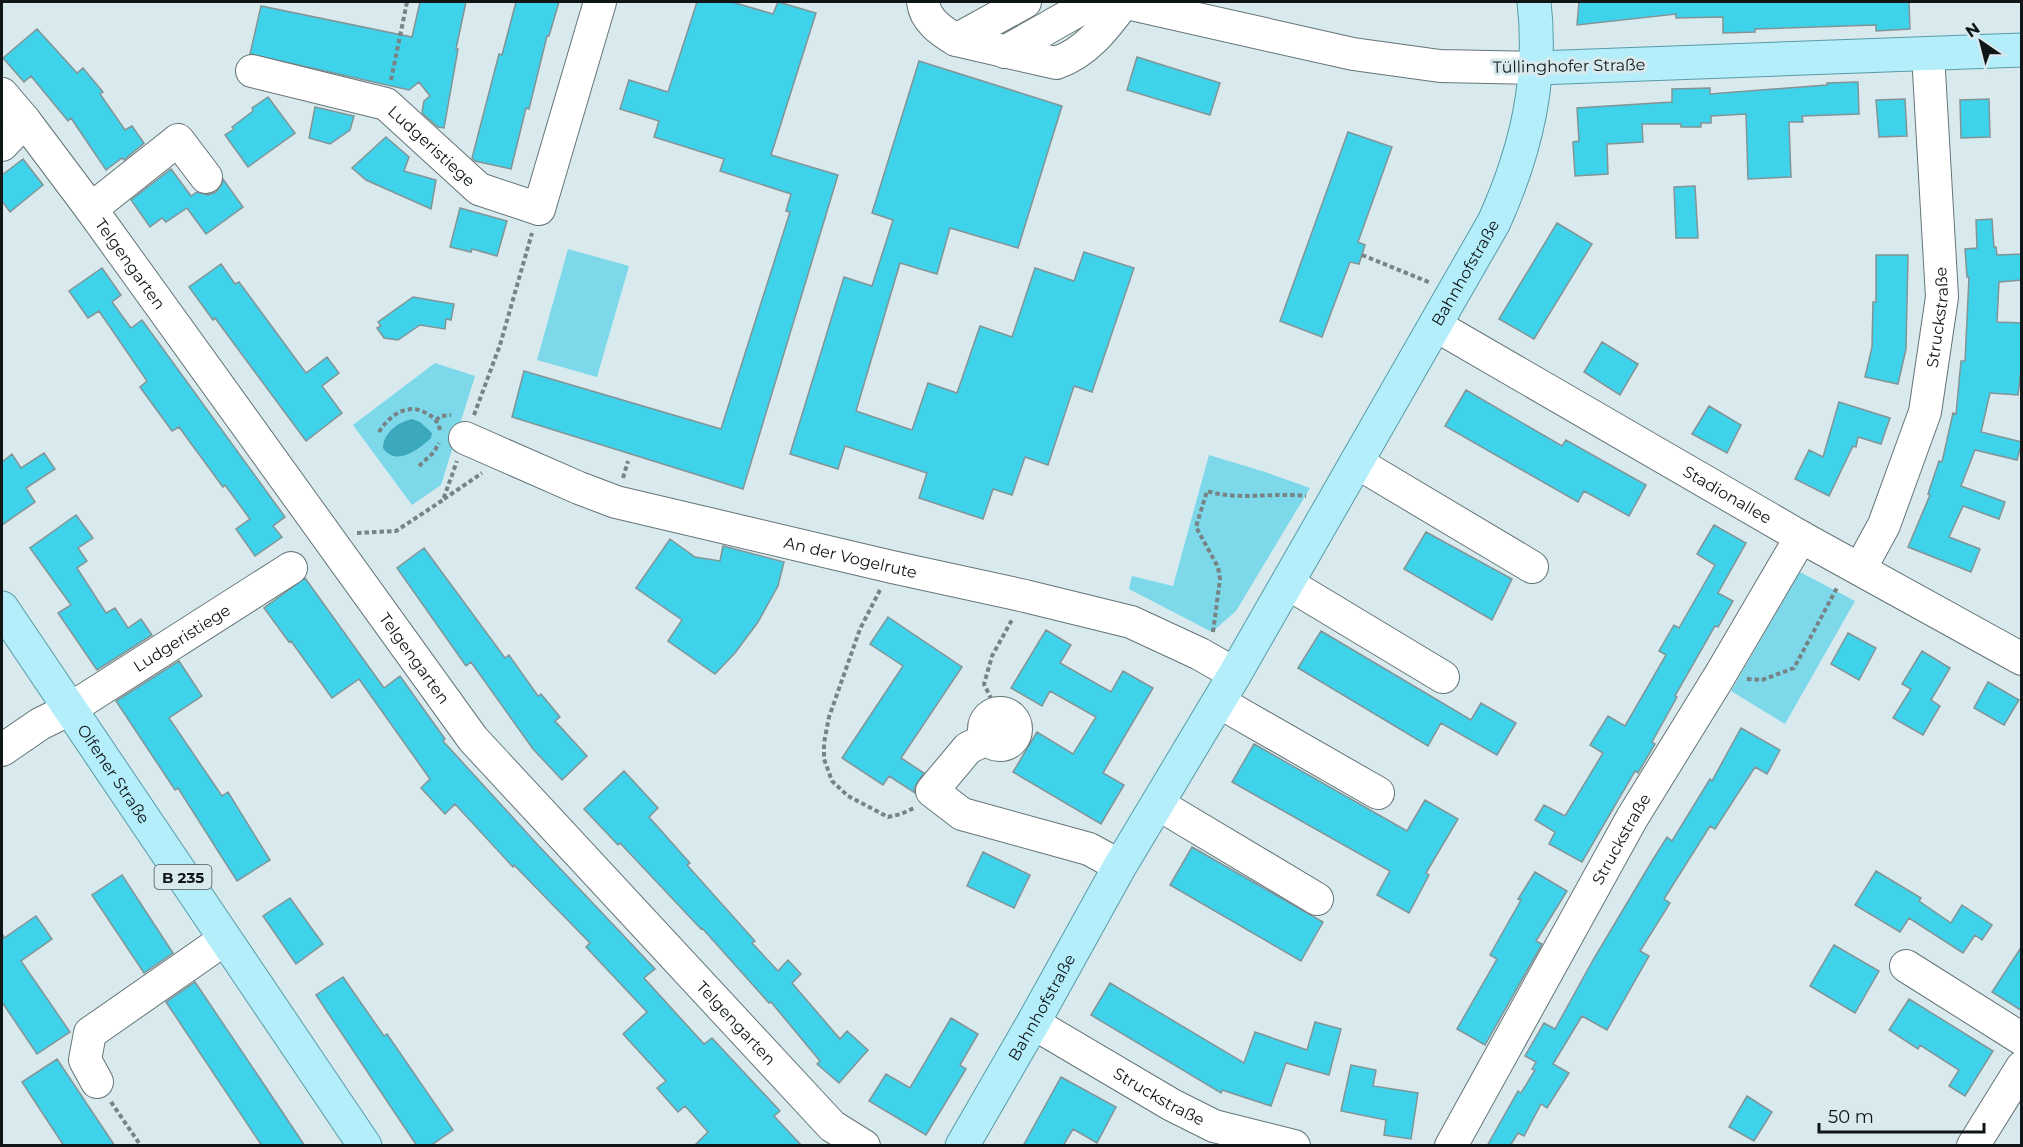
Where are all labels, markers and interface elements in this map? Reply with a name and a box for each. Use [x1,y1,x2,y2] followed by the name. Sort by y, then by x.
[1951,12,2011,72] north arrow
[1962,19,1983,42] text: N
[1492,55,1646,77] street label: Tüllinghofer Straße
[384,101,479,190] street label: Ludgeristiege
[91,215,170,313] street label: Telgengarten
[1427,216,1503,329] street label: Bahnhofstraße
[1922,266,1951,369] street label: Struckstraße
[1680,461,1775,527] street label: Stadionallee
[782,532,919,582] street label: An der Vogelrute
[130,600,234,676] street label: Ludgeristiege
[376,609,454,707] street label: Telgengarten
[74,720,154,827] street label: Olfener Straße
[1588,790,1654,888] street label: Struckstraße
[154,865,212,889] road number: B 235
[1004,950,1079,1064] street label: Bahnhofstraße
[693,977,780,1069] street label: Telgengarten
[1110,1063,1208,1129] street label: Struckstraße
[1819,1096,1984,1134] scale bar
[1828,1106,1874,1128] text: 50 m

